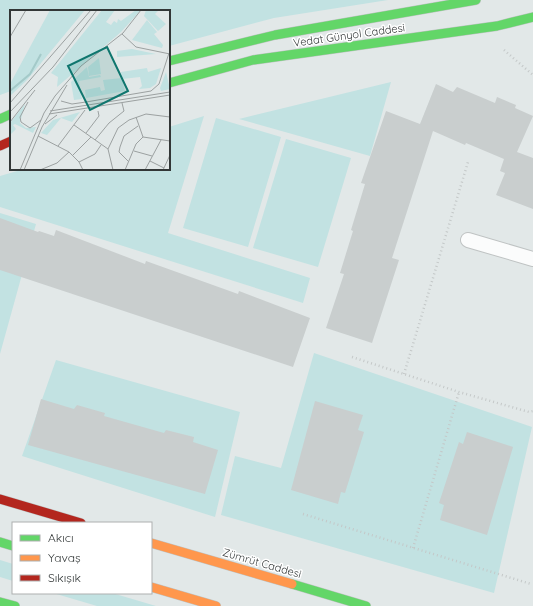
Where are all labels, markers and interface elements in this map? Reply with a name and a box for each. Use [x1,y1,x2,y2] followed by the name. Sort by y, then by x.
[10,10,170,170] inset map
[292,20,406,50] street label: Vedat Günyol Caddesi
[12,522,152,594] legend
[48,530,74,545] text: Akıcı
[221,545,303,581] street label: Zümrüt Caddesi
[48,550,81,565] text: Yavaş
[48,570,81,585] text: Sıkışık

